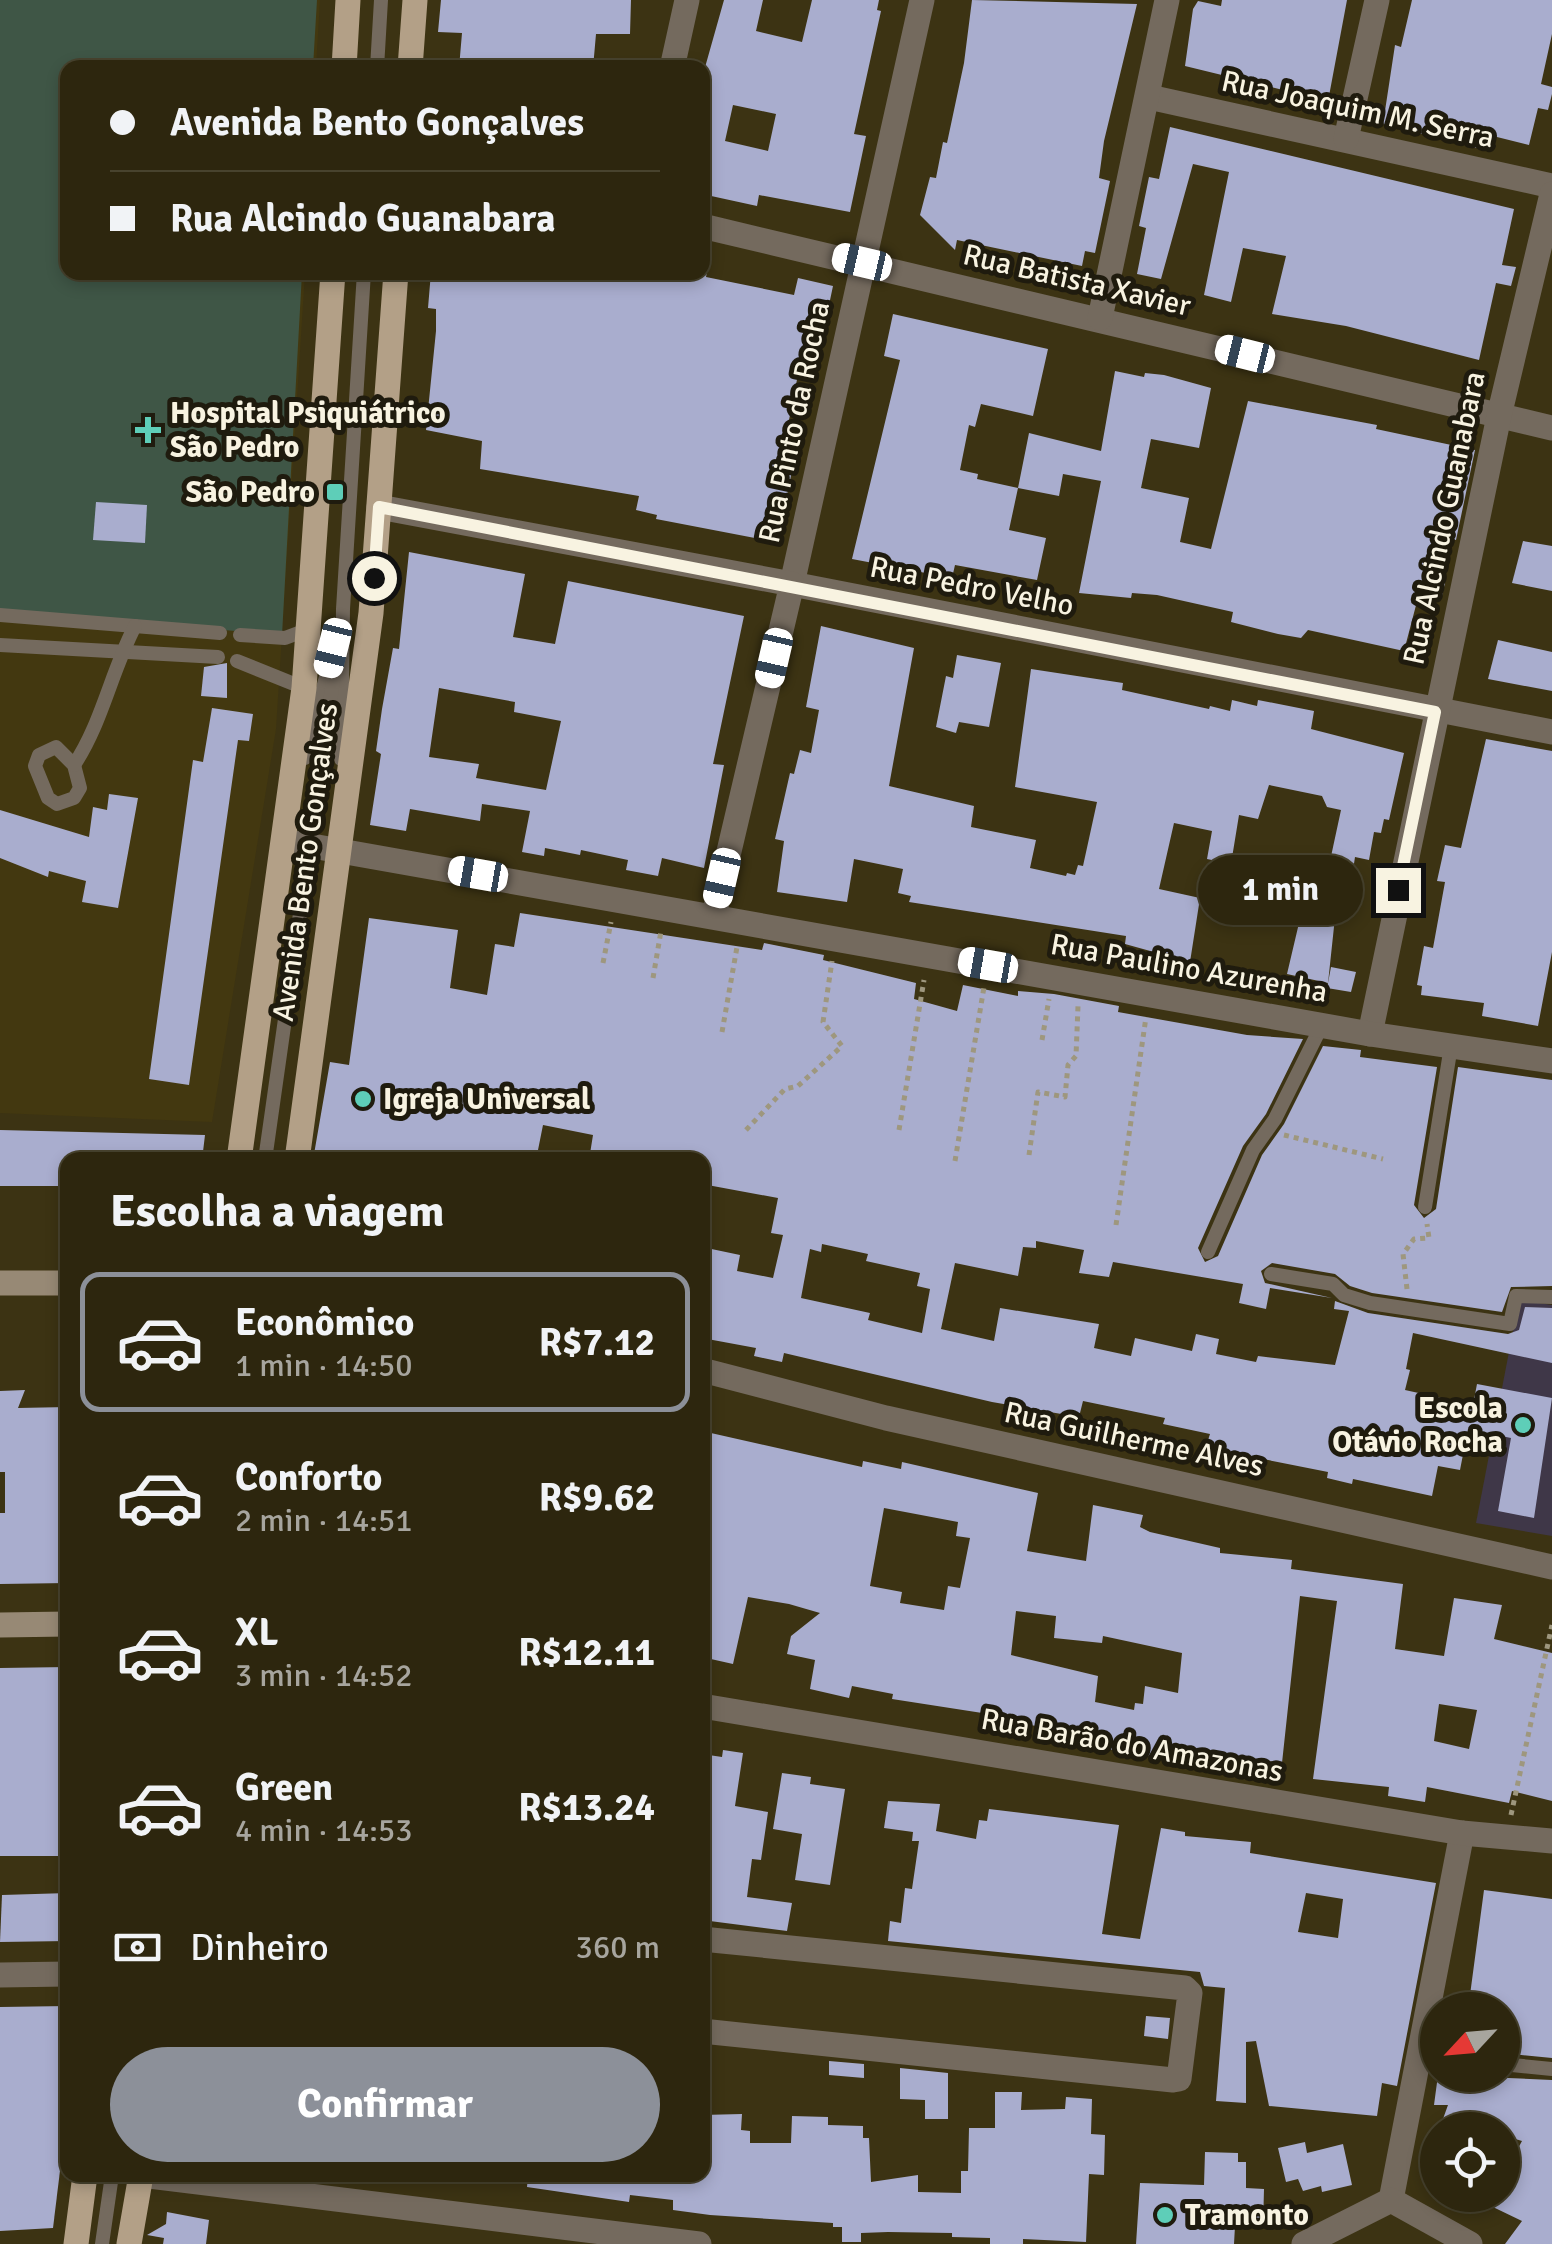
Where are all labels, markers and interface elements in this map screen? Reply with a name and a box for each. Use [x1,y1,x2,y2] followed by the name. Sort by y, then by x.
[1218,62,1498,156] street label: Rua Joaquim M. Serra
[170,99,584,146] text: Avenida Bento Gonçalves
[170,195,556,242] text: Rua Alcindo Guanabara
[959,236,1194,325] street label: Rua Batista Xavier
[829,241,895,283] car
[751,298,838,546] street label: Rua Pinto da Rocha
[1212,332,1278,376] car
[1395,368,1494,668] street label: Rua Alcindo Guanabara
[170,395,446,466] place label: Hospital Psiquiátrico São Pedro
[135,417,161,443] marker: Hospital Psiquiátrico São Pedro
[186,474,315,511] place label: São Pedro
[324,481,346,503] marker: São Pedro
[867,549,1077,624] street label: Rua Pedro Velho
[352,556,397,601] route start
[311,615,355,681] car
[753,625,795,691] car
[265,701,346,1023] street label: Avenida Bento Gonçalves
[701,845,743,911] car
[446,854,510,894] car
[1198,855,1363,925] callout: 1 min
[1376,868,1421,913] route end
[1242,870,1319,909] text: 1 min
[1048,926,1330,1011] street label: Rua Paulino Azurenha
[956,945,1020,985] car
[383,1081,590,1118] place label: Igreja Universal
[352,1088,374,1110] marker: Igreja Universal
[110,1184,444,1239] text: Escolha a viagem
[115,1297,205,1387] icon: car
[235,1299,414,1346] text: Econômico
[539,1319,655,1366] text: R$7.12
[235,1346,413,1385] text: 1 min · 14:50
[1332,1390,1503,1461] place label: Escola Otávio Rocha
[1001,1394,1267,1485] street label: Rua Guilherme Alves
[1512,1414,1534,1436] marker: Escola Otávio Rocha
[115,1452,205,1542] icon: car
[235,1454,382,1501] text: Conforto
[539,1474,655,1521] text: R$9.62
[235,1501,413,1540] text: 2 min · 14:51
[115,1607,205,1697] icon: car
[235,1609,278,1656] text: XL
[518,1629,655,1676] text: R$12.11
[235,1656,413,1695] text: 3 min · 14:52
[978,1701,1286,1790] street label: Rua Barão do Amazonas
[115,1762,205,1852] icon: car
[235,1764,333,1811] text: Green
[518,1784,655,1831] text: R$13.24
[235,1811,413,1850] text: 4 min · 14:53
[110,1920,165,1975] icon: cash
[190,1924,329,1971] text: Dinheiro
[576,1928,660,1967] text: 360 m
[1420,1992,1520,2092] north arrow
[1420,1992,1520,2212] map controls
[110,2047,660,2162] button: Confirmar
[1420,2112,1520,2212] button: locate
[1185,2197,1309,2234] place label: Tramonto
[1154,2204,1176,2226] marker: Tramonto

